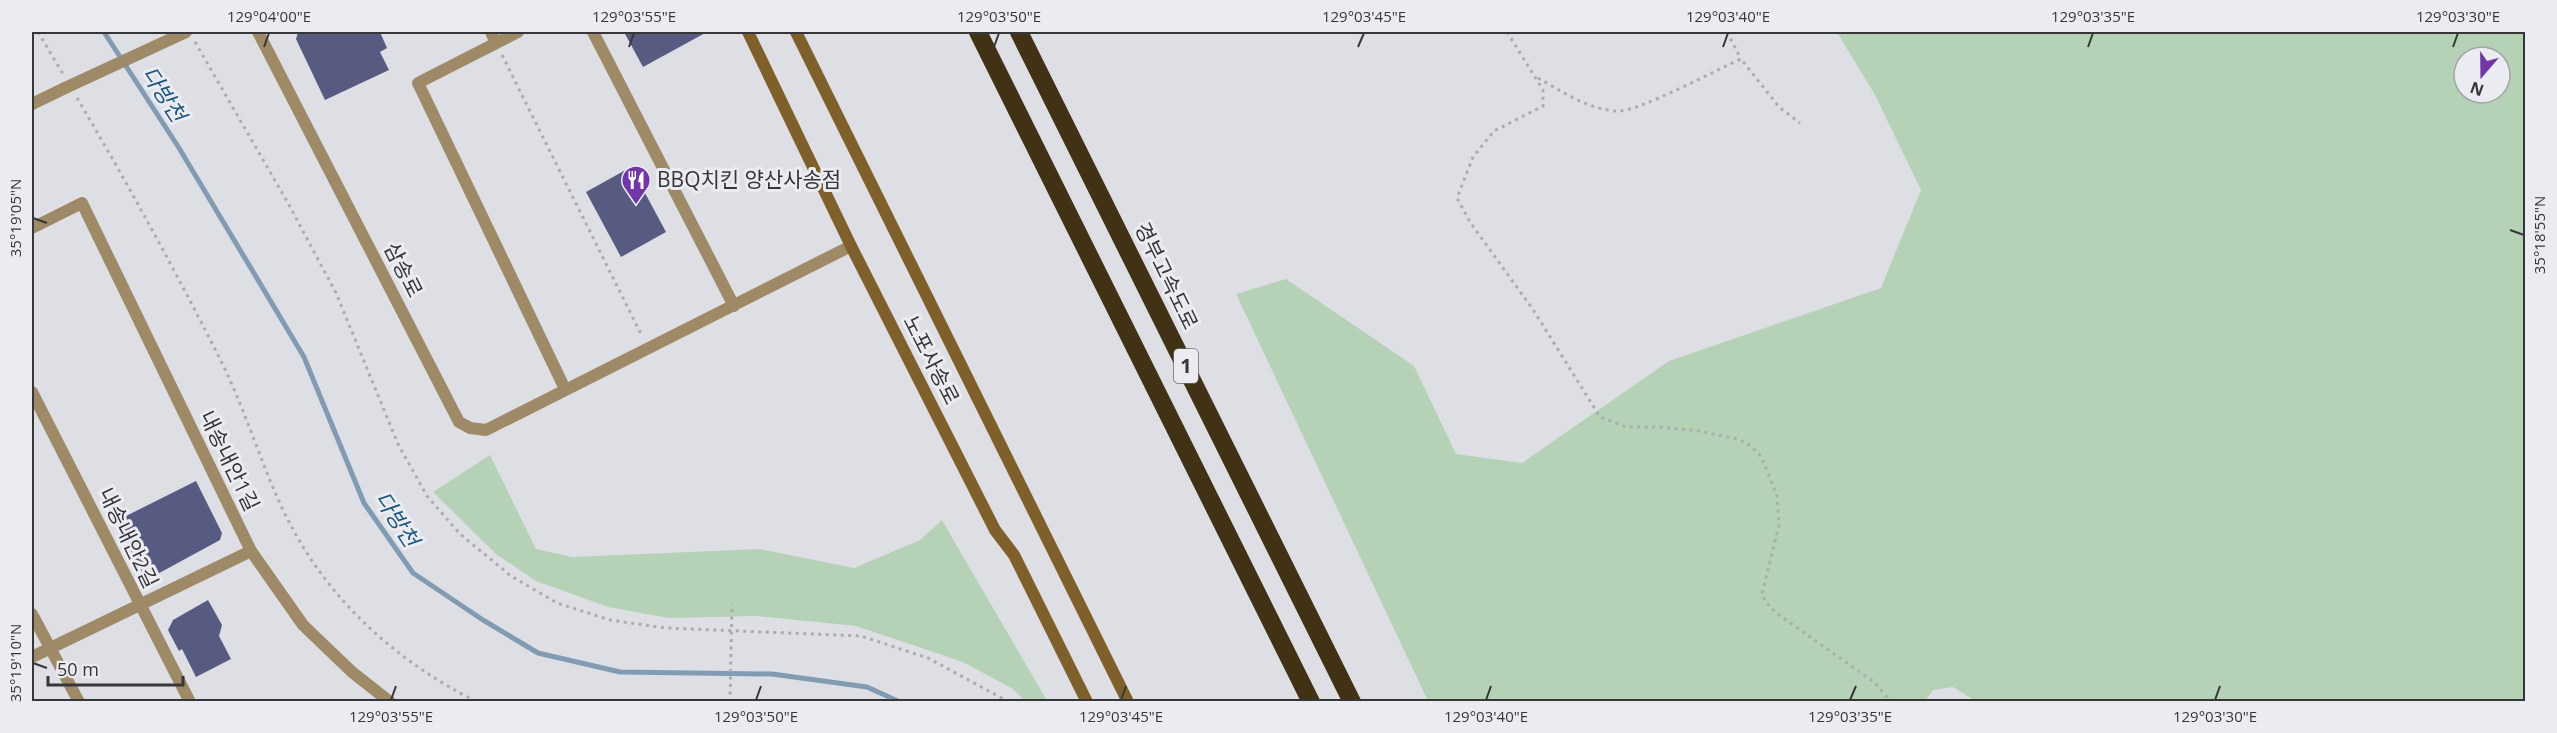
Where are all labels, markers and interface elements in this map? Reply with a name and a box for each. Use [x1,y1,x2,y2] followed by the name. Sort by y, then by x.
[227,6,311,26] text: 129°04'00"E
[592,6,676,26] text: 129°03'55"E
[957,6,1041,26] text: 129°03'50"E
[1322,6,1406,26] text: 129°03'45"E
[1686,6,1770,26] text: 129°03'40"E
[2051,6,2135,26] text: 129°03'35"E
[2416,6,2500,26] text: 129°03'30"E
[2452,45,2512,105] north arrow
[136,60,195,129] water label: 다방천
[2467,77,2487,102] text: N
[620,164,652,206] restaurant icon: BBQ치킨 양산사송점
[657,165,841,193] place label: BBQ치킨 양산사송점
[5,179,25,257] text: 35°19'05"N
[2529,196,2549,274] text: 35°18'55"N
[1129,217,1205,334] street label: 경부고속도로
[378,237,430,302] street label: 삼송로
[897,310,966,409] street label: 노포사송로
[1174,349,1198,383] road number: 1
[194,406,266,516] street label: 내송내안1길
[93,483,165,593] street label: 내송내안2길
[369,485,428,554] water label: 다방천
[5,624,25,702] text: 35°19'10"N
[48,649,183,687] scale bar
[57,657,99,681] text: 50 m
[349,706,433,726] text: 129°03'55"E
[714,706,798,726] text: 129°03'50"E
[1079,706,1163,726] text: 129°03'45"E
[1444,706,1528,726] text: 129°03'40"E
[1808,706,1892,726] text: 129°03'35"E
[2173,706,2257,726] text: 129°03'30"E

